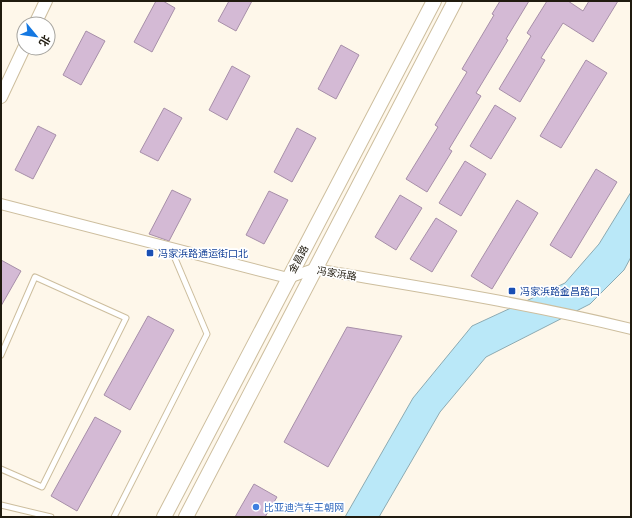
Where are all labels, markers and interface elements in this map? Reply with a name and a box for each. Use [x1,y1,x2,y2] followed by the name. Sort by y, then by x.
[16,16,56,56] north arrow
[37,33,53,49] text: 北
[287,243,310,275] street label: 金昌路
[145,248,155,258] marker: 冯家浜路通运街口北
[158,248,248,259] place label: 冯家浜路通运街口北
[316,265,358,282] street label: 冯家浜路
[507,286,517,296] marker: 冯家浜路金昌路口
[520,286,600,297] place label: 冯家浜路金昌路口
[251,502,261,512] marker: 比亚迪汽车王朝网
[264,502,344,513] place label: 比亚迪汽车王朝网

